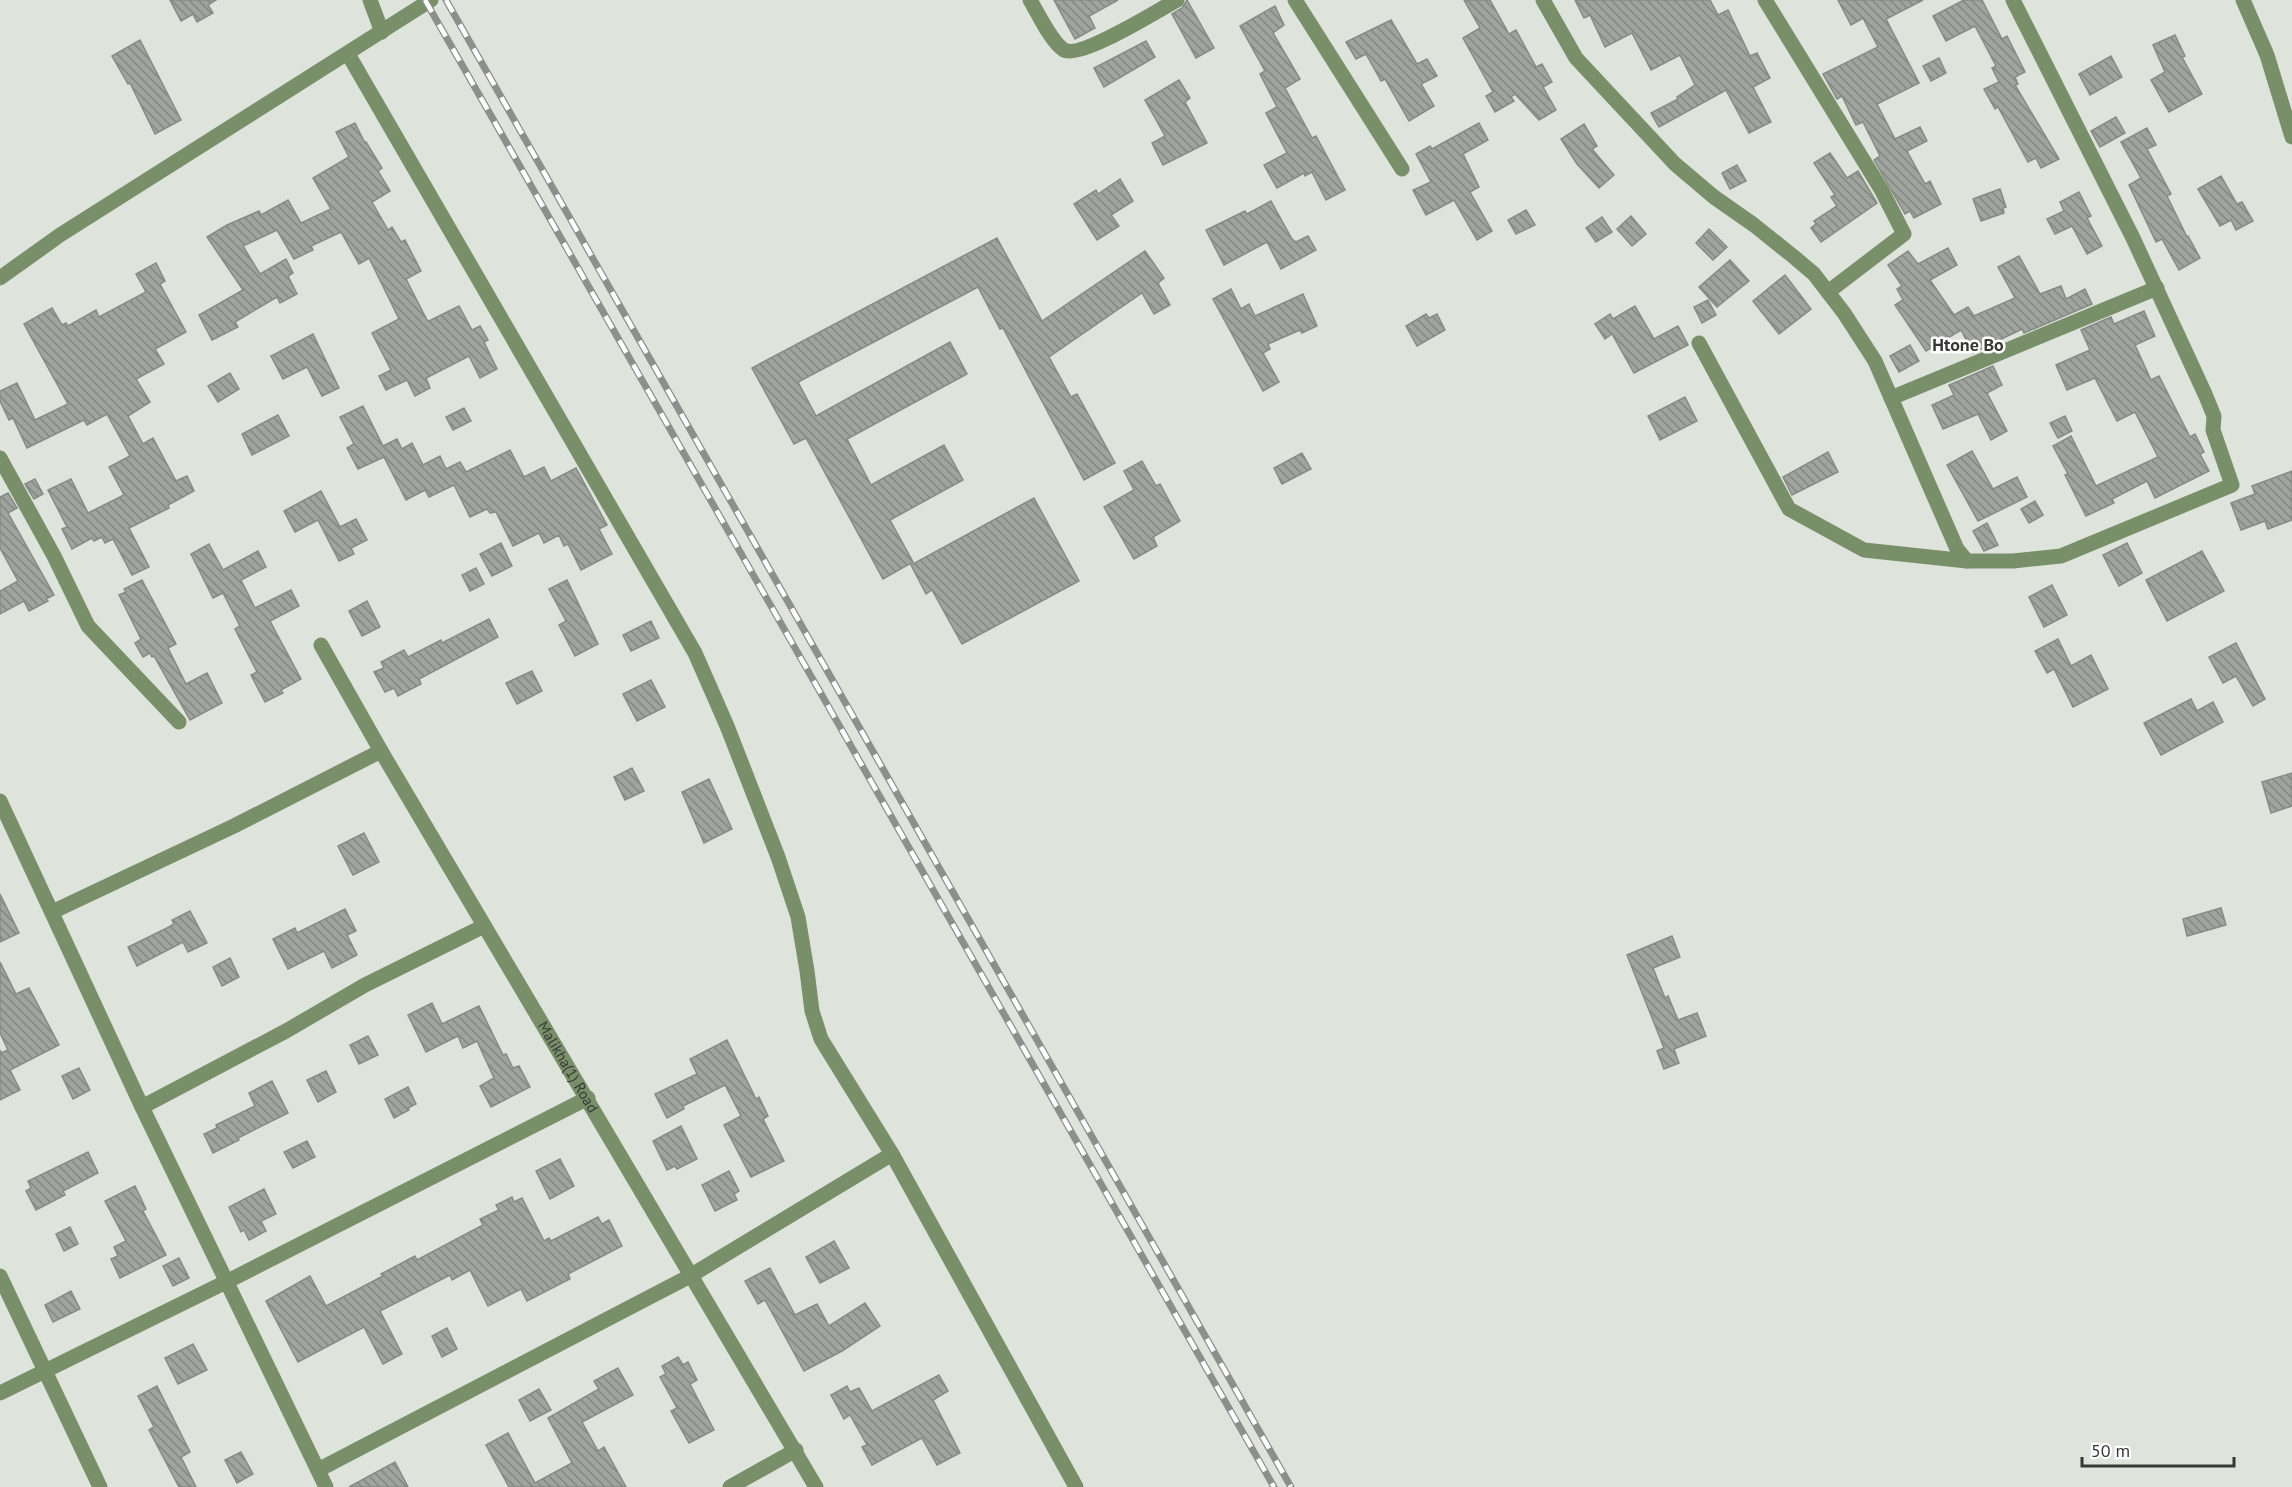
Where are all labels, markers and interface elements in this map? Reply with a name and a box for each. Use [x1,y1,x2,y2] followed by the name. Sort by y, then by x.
[1932,333,2004,356] district label: Htone Bo
[534,1018,603,1116] street label: Malikha(1) Road
[2082,1430,2234,1468] scale bar
[2091,1439,2130,1462] text: 50 m

